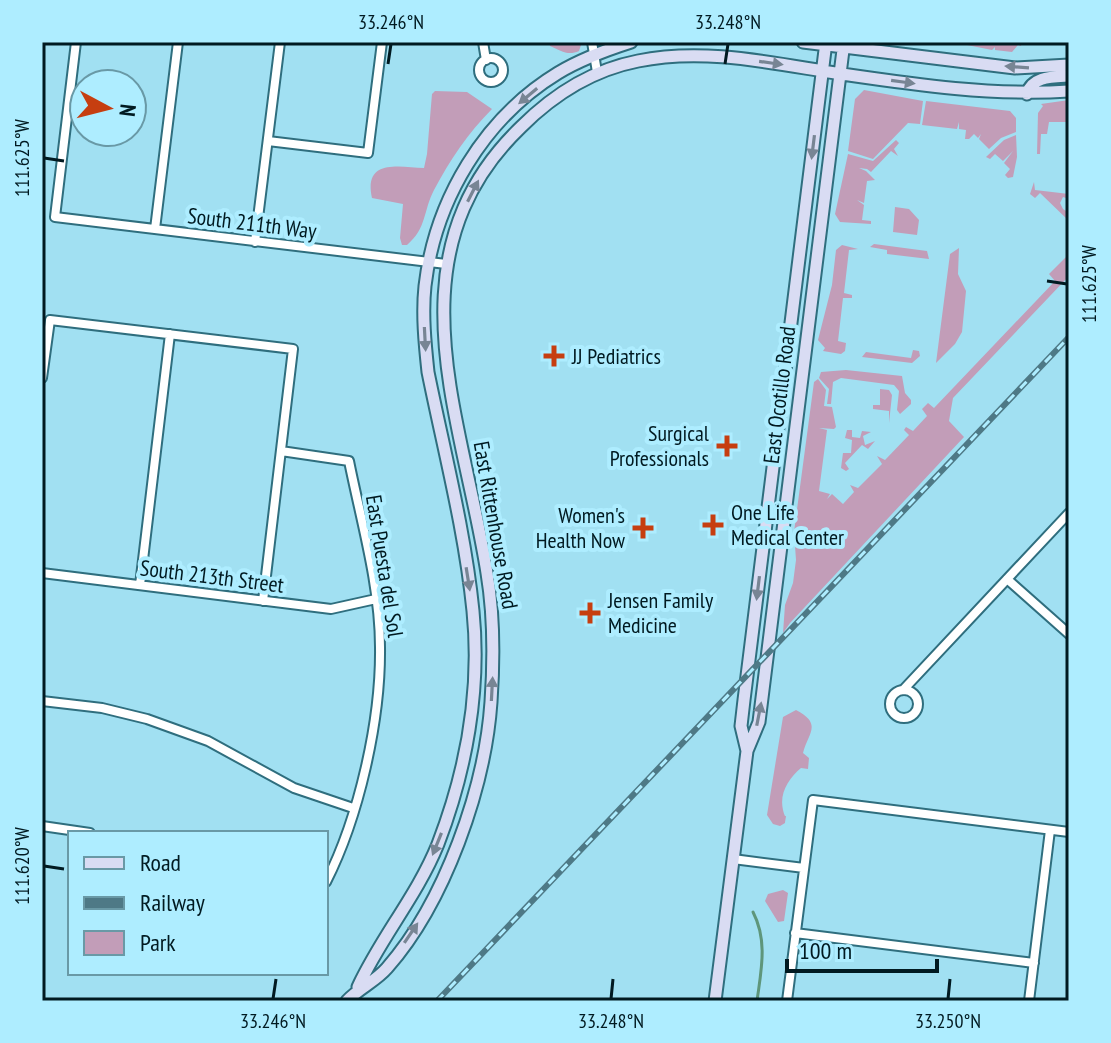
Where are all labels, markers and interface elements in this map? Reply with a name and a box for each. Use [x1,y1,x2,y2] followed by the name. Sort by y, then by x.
[358,9,424,35] text: 33.246°N
[695,9,761,35] text: 33.248°N
[759,57,784,70] one-way arrow
[1004,60,1029,73] one-way arrow
[68,68,148,148] north arrow
[891,75,916,88] one-way arrow
[518,87,538,104] one-way arrow
[113,103,142,118] text: N
[9,119,35,197] text: 111.625°W
[806,135,819,160] one-way arrow
[467,180,480,203] one-way arrow
[186,201,319,245] street label: South 211th Way
[1076,245,1102,323] text: 111.625°W
[757,325,801,465] street label: East Ocotillo Road
[419,327,432,352] one-way arrow
[571,342,661,370] place label: JJ Pediatrics
[543,345,565,367] marker: JJ Pediatrics
[610,419,710,472] place label: Surgical Professionals
[716,435,738,457] marker: Surgical Professionals
[467,439,525,611] street label: East Rittenhouse Road
[360,493,410,640] street label: East Puesta del Sol
[731,498,844,551] place label: One Life Medical Center
[536,501,625,554] place label: Women's Health Now
[702,514,724,536] marker: One Life Medical Center
[632,517,654,539] marker: Women's Health Now
[139,553,285,599] street label: South 213th Street
[463,567,475,592] one-way arrow
[751,576,764,601] one-way arrow
[607,586,714,639] place label: Jensen Family Medicine
[579,602,601,624] marker: Jensen Family Medicine
[486,676,499,701] one-way arrow
[754,702,766,727] one-way arrow
[9,827,35,905] text: 111.620°W
[68,831,328,975] legend
[430,832,443,856] one-way arrow
[140,847,181,878] text: Road
[140,887,205,918] text: Railway
[403,923,418,944] one-way arrow
[787,923,937,973] scale bar
[140,927,176,958] text: Park
[799,935,852,966] text: 100 m
[240,1008,306,1034] text: 33.246°N
[578,1008,644,1034] text: 33.248°N
[915,1008,981,1034] text: 33.250°N

